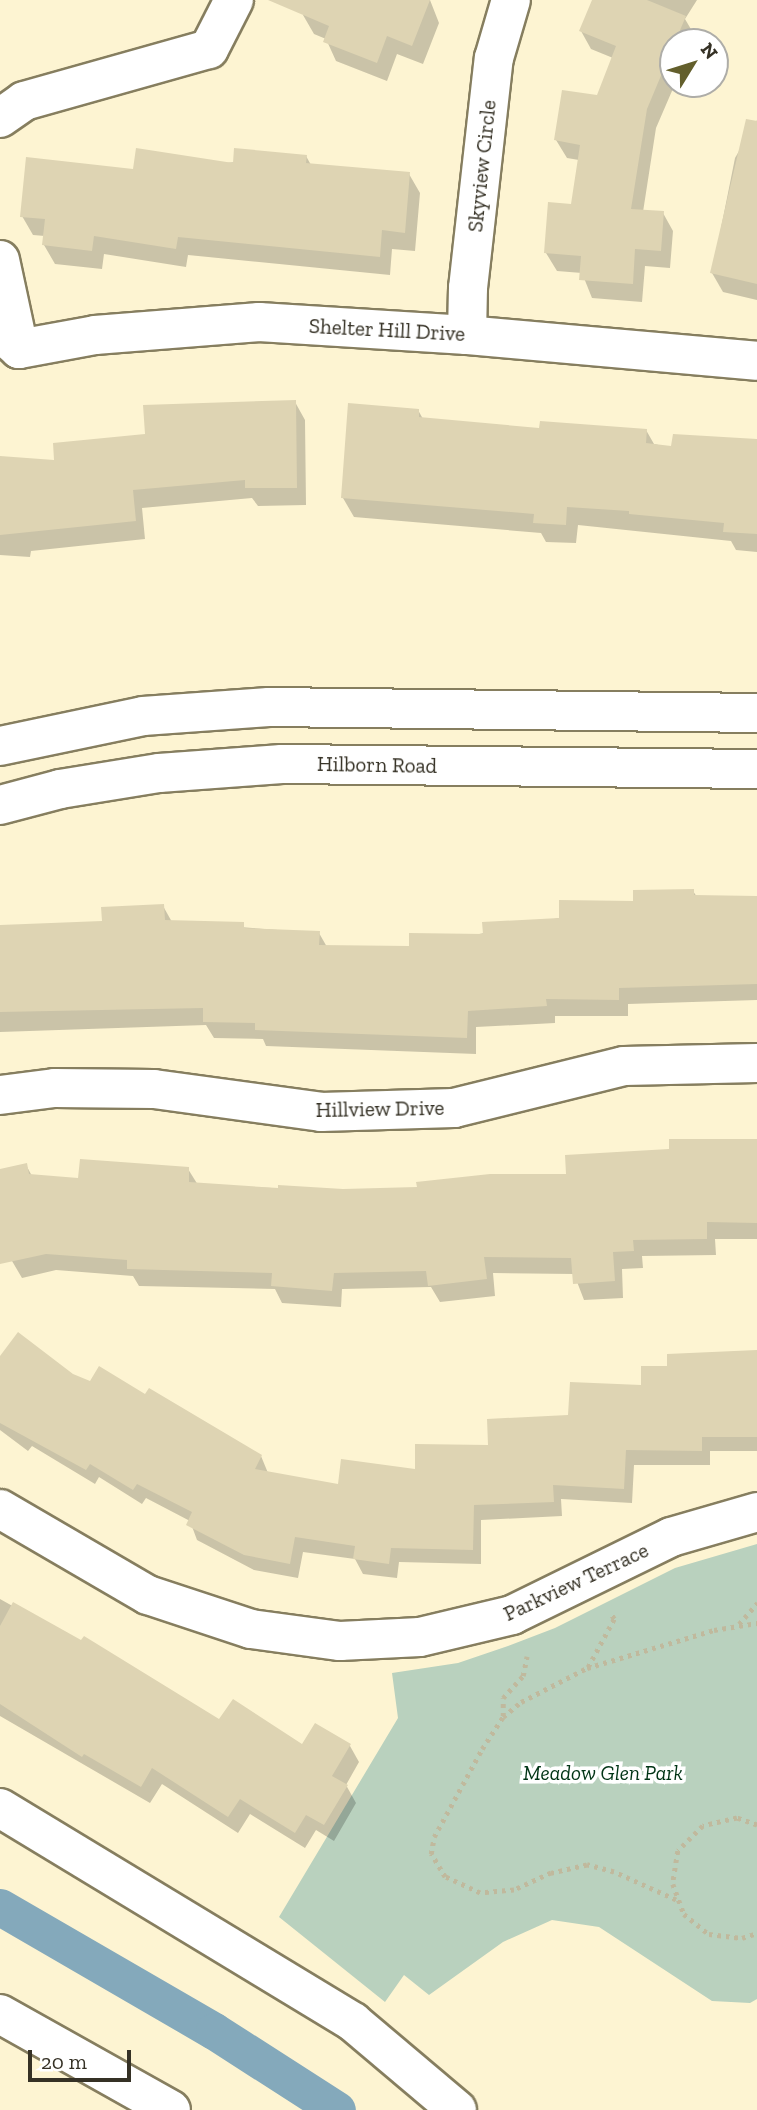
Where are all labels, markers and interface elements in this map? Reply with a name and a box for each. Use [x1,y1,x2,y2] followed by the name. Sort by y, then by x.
[659,28,729,98] north arrow
[696,38,723,64] text: N
[462,98,502,234] street label: Skyview Circle
[308,313,466,347] street label: Shelter Hill Drive
[317,751,437,779] street label: Hilborn Road
[315,1095,445,1123] street label: Hillview Drive
[499,1537,653,1627] street label: Parkview Terrace
[523,1760,683,1786] park label: Meadow Glen Park
[32,2036,135,2080] scale bar
[41,2049,87,2074] text: 20 m

